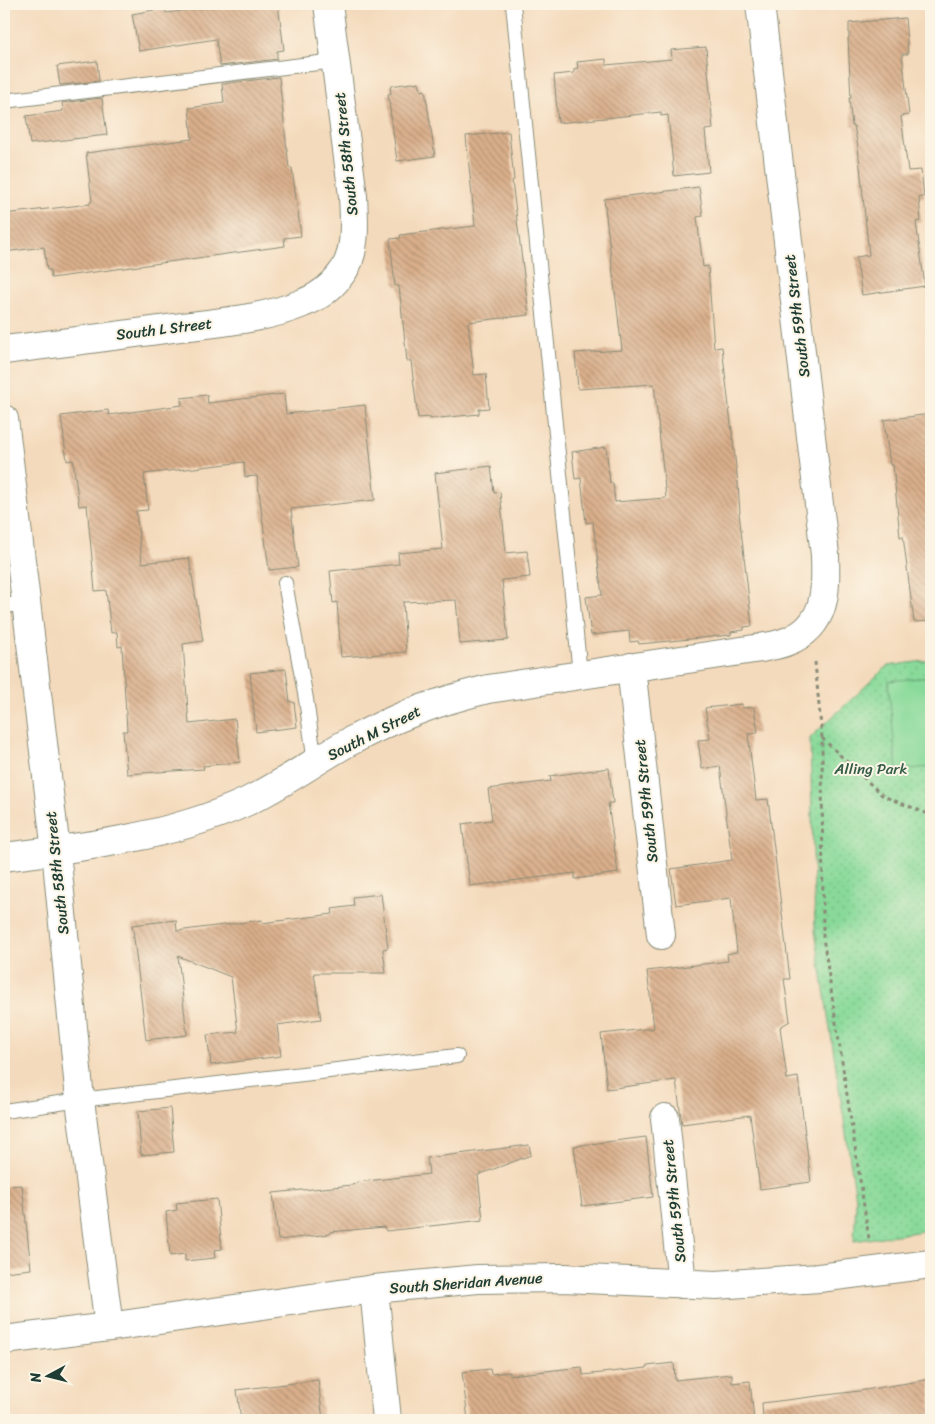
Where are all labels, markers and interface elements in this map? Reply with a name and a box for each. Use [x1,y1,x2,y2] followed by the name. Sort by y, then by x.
[327,91,365,217] street label: South 58th Street
[777,253,817,379] street label: South 59th Street
[115,310,214,348] street label: South L Street
[323,698,426,768] street label: South M Street
[627,738,665,864] street label: South 59th Street
[834,756,907,782] park label: Alling Park
[38,810,76,936] street label: South 58th Street
[655,1138,693,1264] street label: South 59th Street
[388,1265,544,1301] street label: South Sheridan Avenue
[22,1352,72,1402] north arrow
[23,1371,49,1385] text: N

